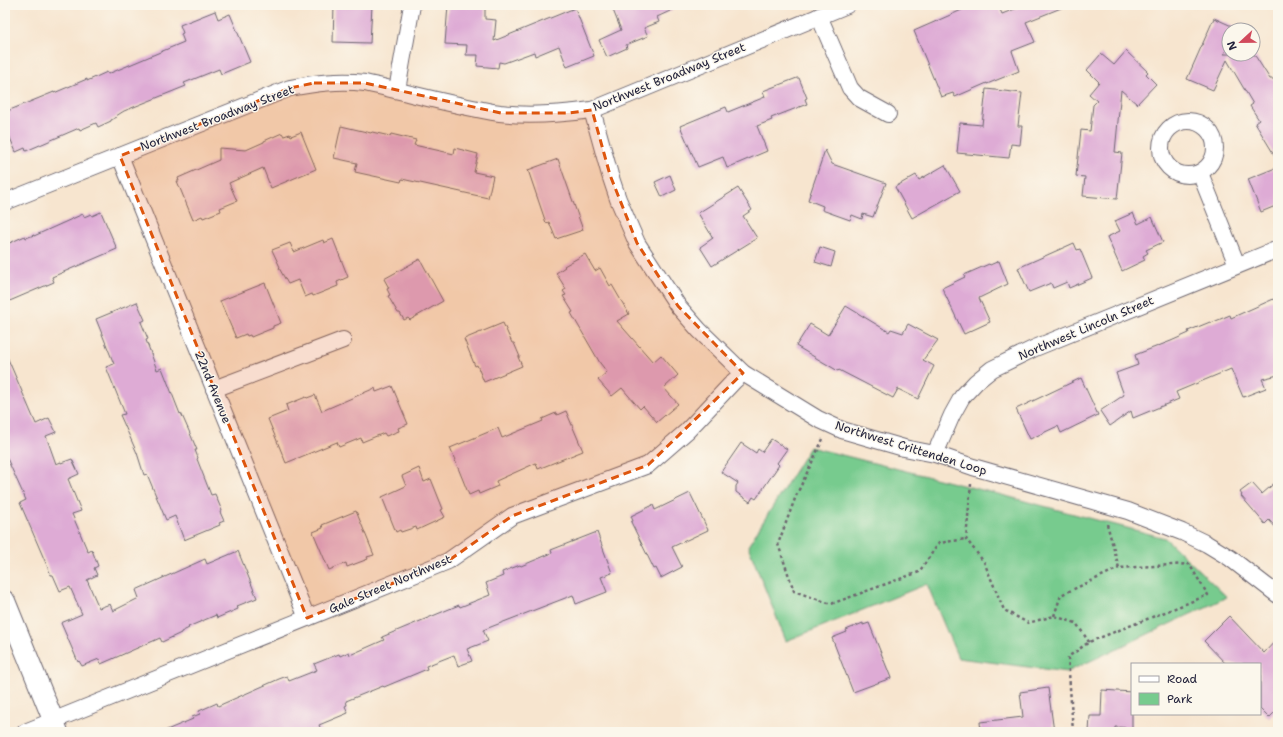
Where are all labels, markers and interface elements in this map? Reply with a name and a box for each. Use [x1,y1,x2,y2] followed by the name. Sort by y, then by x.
[1221,22,1261,62] north arrow
[1223,38,1241,52] text: N
[590,39,748,115] street label: Northwest Broadway Street
[138,81,296,155] street label: Northwest Broadway Street
[1016,292,1156,364] street label: Northwest Lincoln Street
[191,348,235,426] street label: 22nd Avenue
[833,417,989,479] street label: Northwest Crittenden Loop
[326,551,454,617] street label: Gale Street Northwest
[1131,663,1261,715] legend
[1167,671,1198,687] text: Road
[1167,691,1193,707] text: Park

